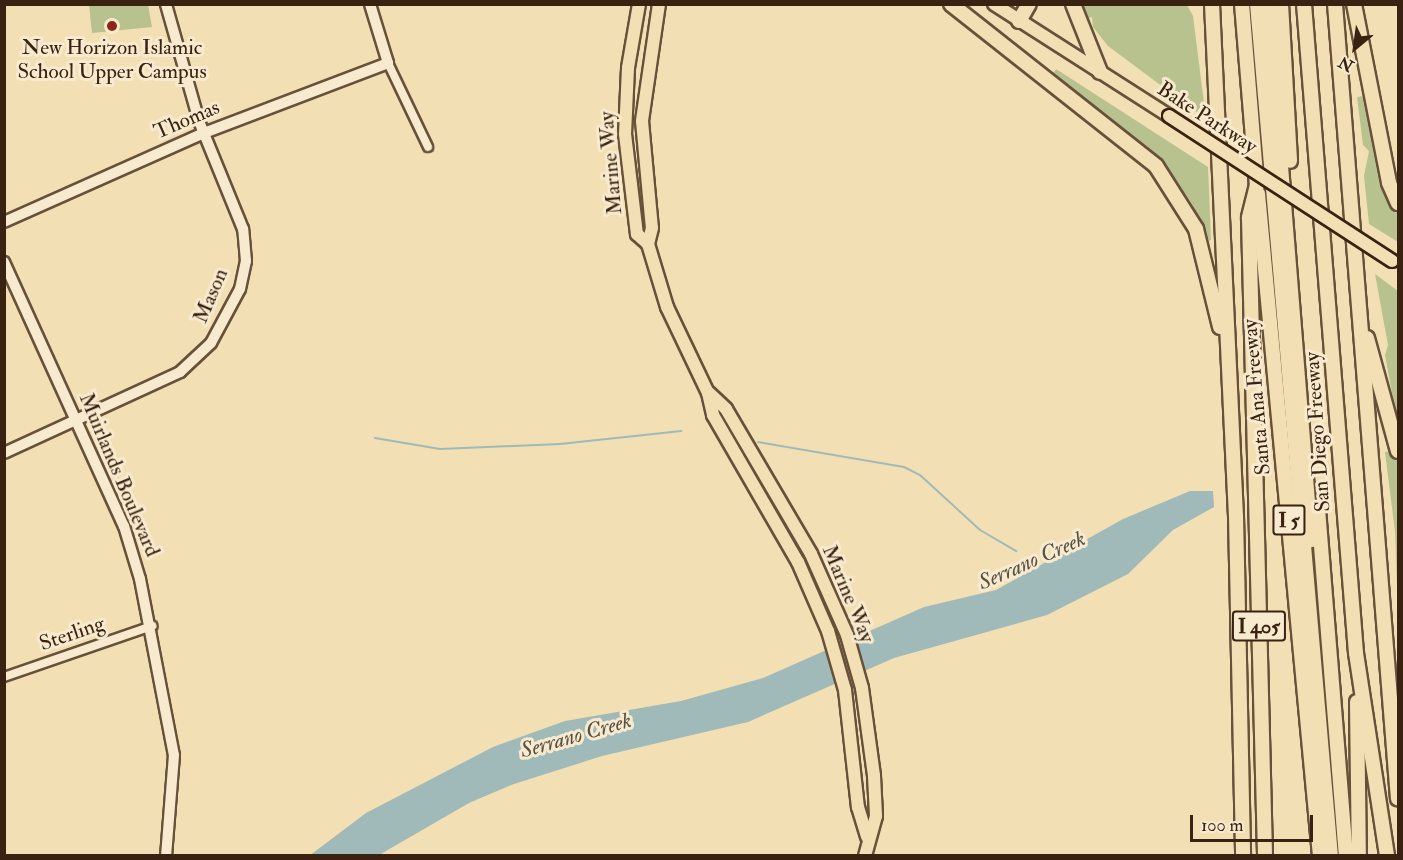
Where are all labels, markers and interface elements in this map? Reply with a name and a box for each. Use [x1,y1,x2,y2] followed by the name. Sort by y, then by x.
[1325,18,1385,78] north arrow
[105,19,119,33] marker: New Horizon Islamic School Upper Campus
[17,35,207,85] place label: New Horizon Islamic School Upper Campus
[1335,52,1357,76] text: N
[1152,76,1262,160] street label: Bake Parkway
[150,95,224,145] street label: Thomas
[594,110,628,216] street label: Marine Way
[188,265,234,327] street label: Mason
[1238,318,1276,476] street label: Santa Ana Freeway
[1300,351,1336,513] street label: San Diego Freeway
[73,389,165,561] street label: Muirlands Boulevard
[1271,503,1307,537] road number: I 5
[974,526,1090,596] water label: Serrano Creek
[816,541,880,647] street label: Marine Way
[1230,609,1288,643] road number: I 405
[36,611,108,657] street label: Sterling
[517,708,635,764] water label: Serrano Creek
[1193,803,1316,841] scale bar
[1201,814,1244,837] text: 100 m

